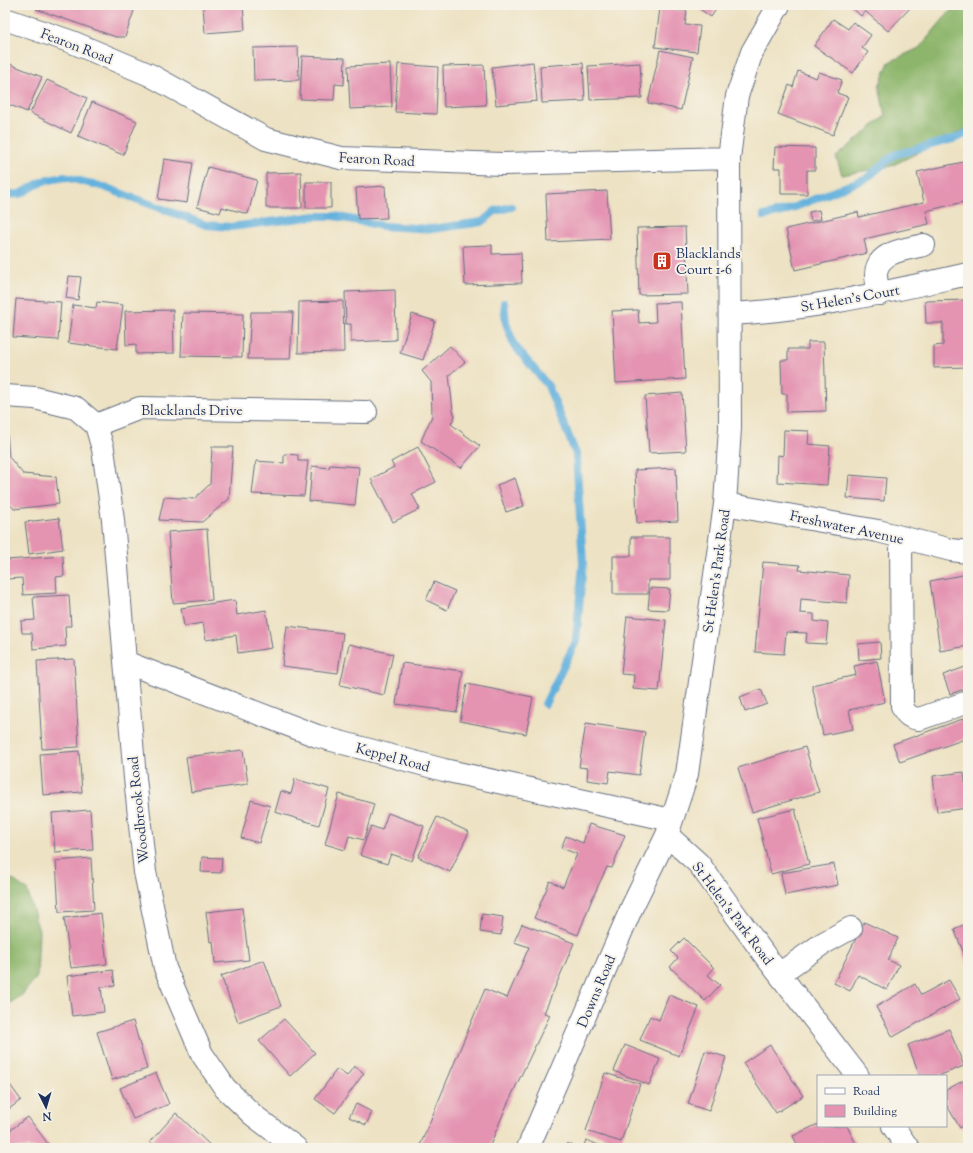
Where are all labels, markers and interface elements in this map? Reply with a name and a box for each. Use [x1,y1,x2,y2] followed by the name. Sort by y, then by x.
[37,25,115,71] street label: Fearon Road
[338,149,415,173] street label: Fearon Road
[676,245,741,281] place label: Blacklands Court 1-6
[651,250,673,272] building icon: Blacklands Court 1-6
[799,281,902,319] street label: St Helen's Court
[141,402,243,422] street label: Blacklands Drive
[788,507,905,551] street label: Freshwater Avenue
[699,508,737,634] street label: St Helen's Park Road
[353,739,432,778] street label: Keppel Road
[124,755,156,864] street label: Woodbrook Road
[686,858,777,970] street label: St Helen's Park Road
[574,952,622,1031] street label: Downs Road
[817,1075,947,1127] legend
[853,1083,880,1101] text: Road
[26,1087,66,1127] north arrow
[853,1103,897,1121] text: Building
[41,1108,53,1124] text: N

